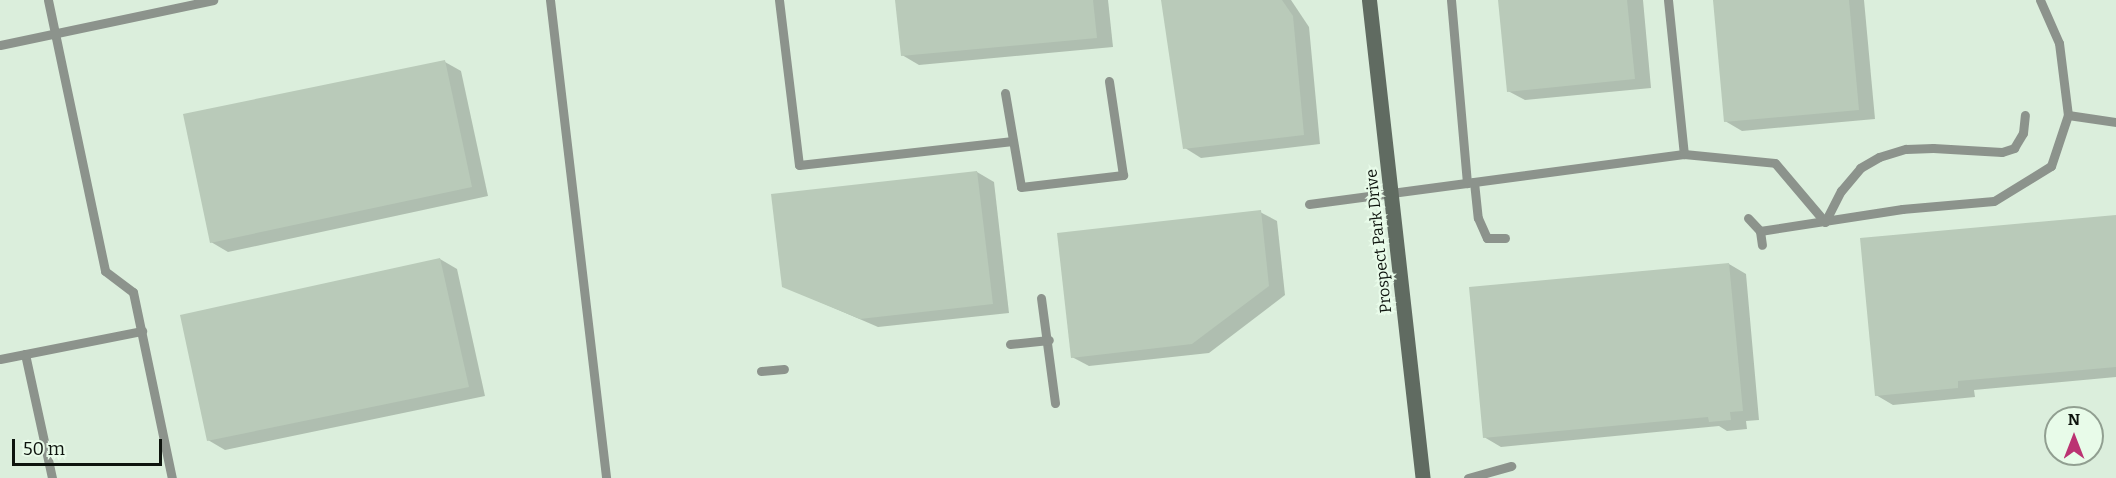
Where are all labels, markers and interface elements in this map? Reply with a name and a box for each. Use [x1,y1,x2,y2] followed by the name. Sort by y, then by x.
[1362,168,1396,314] street label: Prospect Park Drive
[2044,406,2104,466] north arrow
[2068,410,2080,429] text: N
[15,427,165,465] scale bar
[23,438,65,460] text: 50 m

